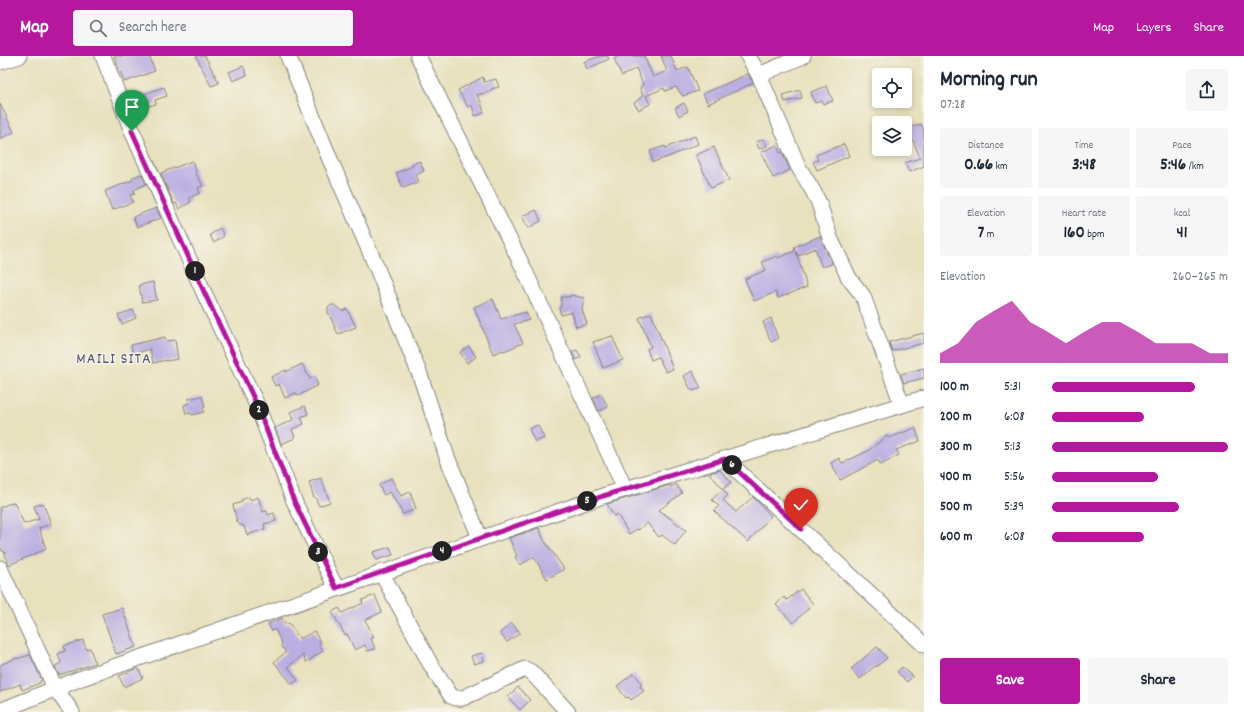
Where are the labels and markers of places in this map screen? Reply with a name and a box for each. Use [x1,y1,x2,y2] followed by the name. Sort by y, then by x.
[115,90,149,131] pin
[185,261,205,281] pin: 1
[249,400,269,420] pin: 2
[722,455,742,475] pin: 6
[784,488,818,529] pin
[577,491,597,511] pin: 5
[432,541,452,561] pin: 4
[308,542,328,562] pin: 3

